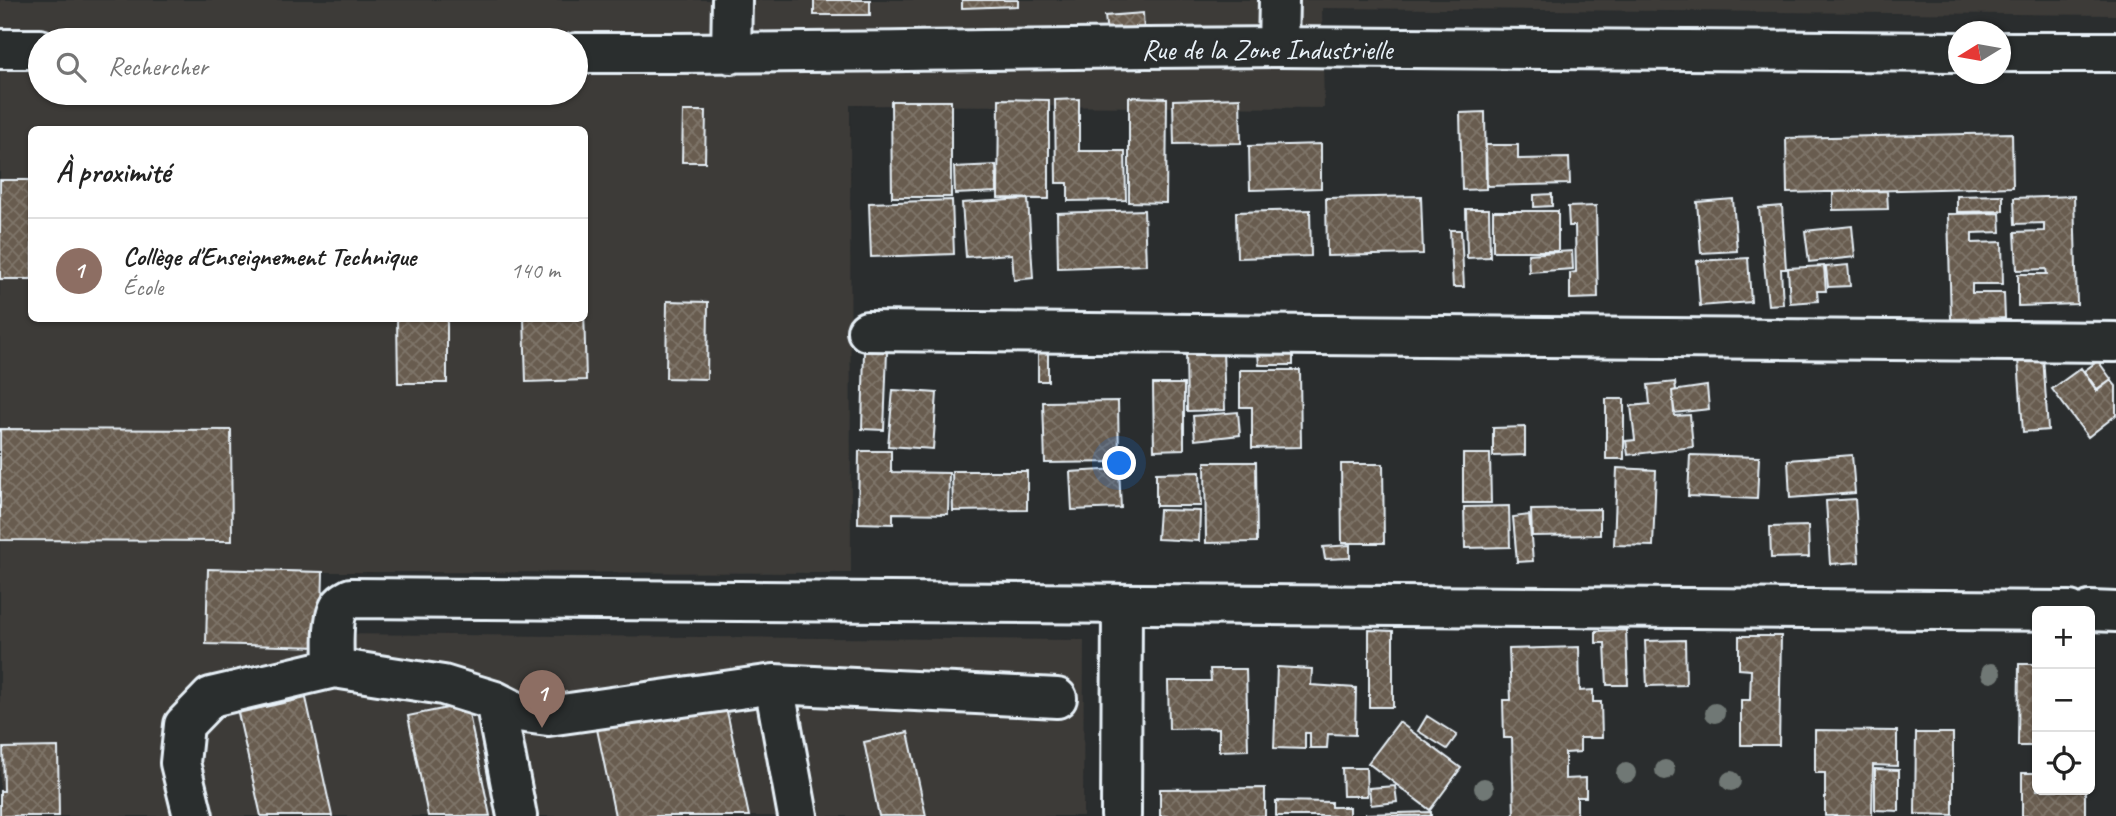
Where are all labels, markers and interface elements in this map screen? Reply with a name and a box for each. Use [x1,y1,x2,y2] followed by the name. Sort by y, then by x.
[1948,21,2011,84] north arrow
[28,28,588,105] search box
[1142,32,1394,67] street label: Rue de la Zone Industrielle
[52,48,90,86] icon: search
[108,50,208,83] text: Rechercher
[56,153,170,191] text: À proximité
[123,240,416,273] text: Collège d'Enseignement Technique
[74,256,84,285] text: 1
[511,256,560,285] text: 140 m
[123,273,163,302] text: École
[1102,446,1136,480] your location
[2032,606,2095,795] map controls
[2032,606,2095,669] button: +
[2032,669,2095,732] button: −
[519,670,565,728] pin: 1
[2032,732,2095,795] button: locate

